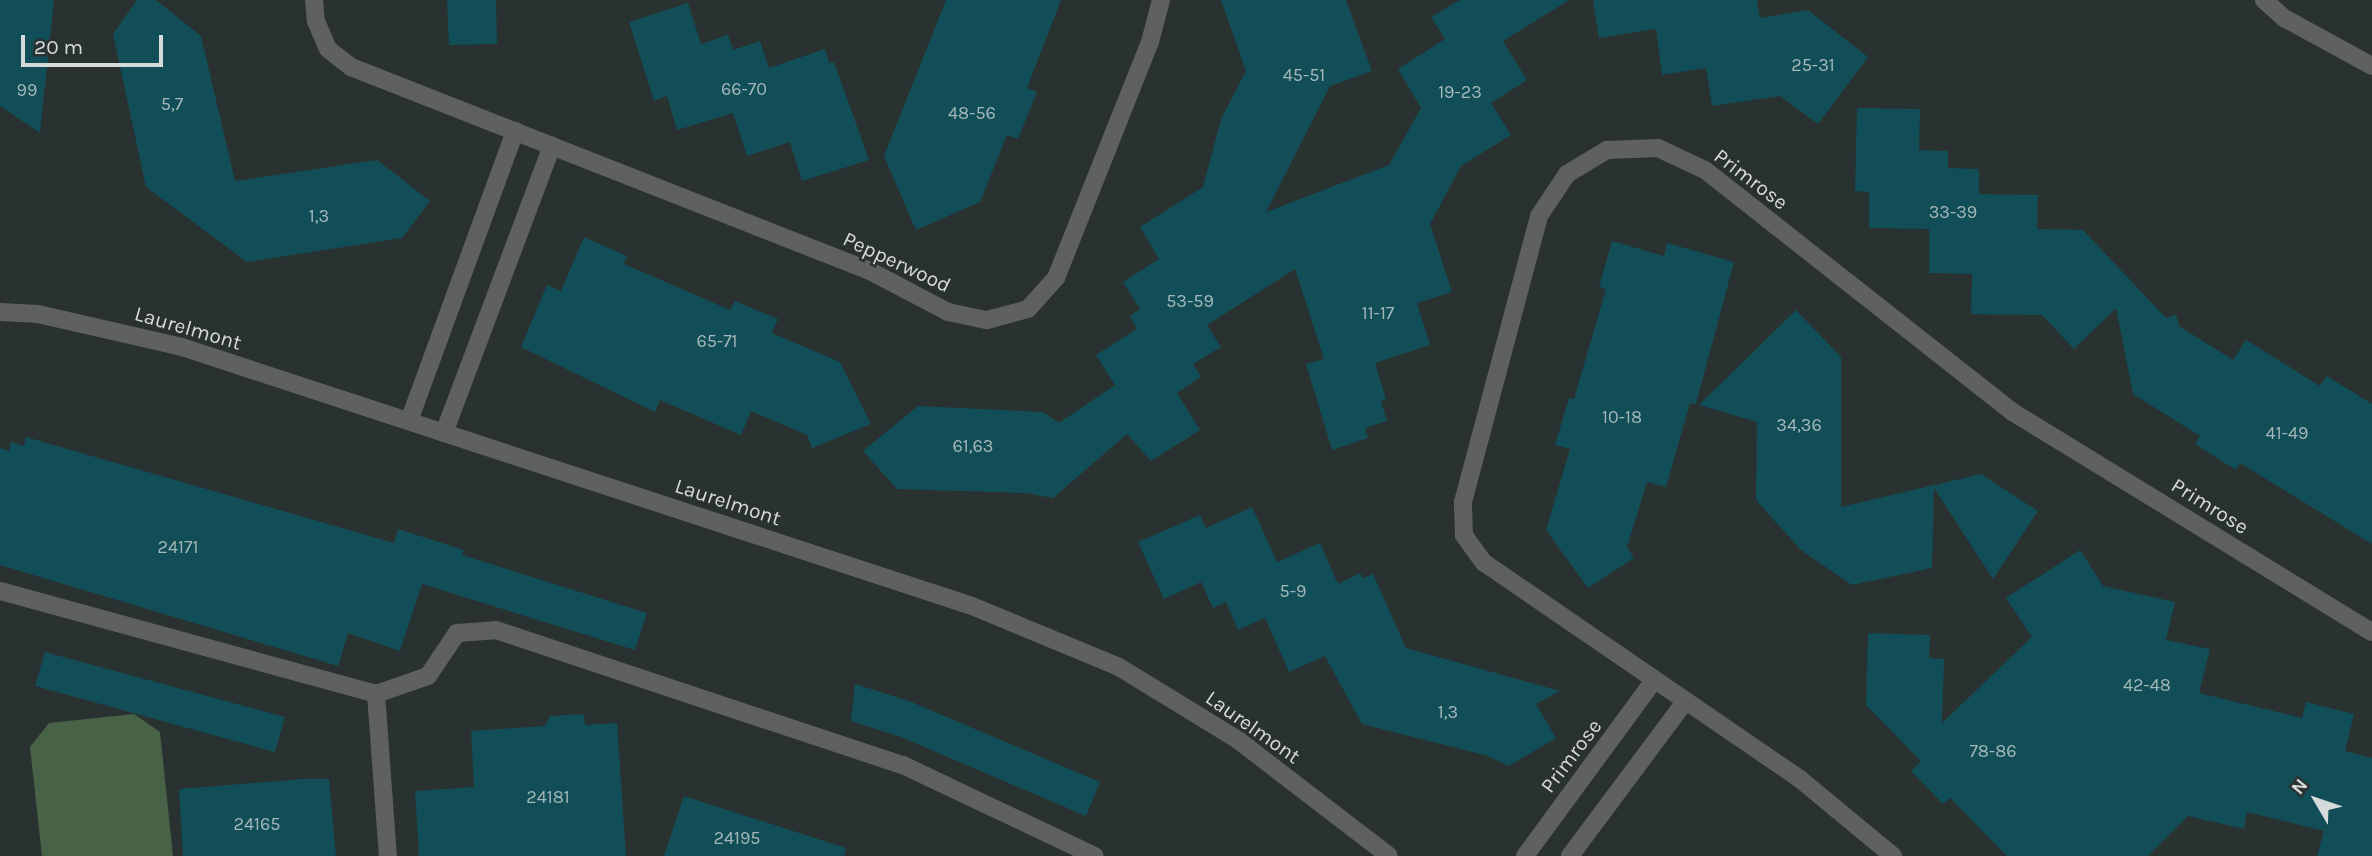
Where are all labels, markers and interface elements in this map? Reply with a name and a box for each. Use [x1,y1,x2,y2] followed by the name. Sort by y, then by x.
[24,21,166,65] scale bar
[34,35,83,59] text: 20 m
[1791,54,1835,76] house number: 25-31
[1283,64,1325,86] house number: 45-51
[721,78,767,100] house number: 66-70
[17,79,37,101] house number: 99
[1438,81,1482,103] house number: 19-23
[161,93,183,115] house number: 5,7
[948,102,996,124] house number: 48-56
[1709,143,1793,215] street label: Primrose
[1929,201,1977,223] house number: 33-39
[309,205,329,227] house number: 1,3
[839,226,955,298] street label: Pepperwood
[1166,290,1214,312] house number: 53-59
[132,301,244,355] street label: Laurelmont
[1362,302,1394,324] house number: 11-17
[696,330,738,352] house number: 65-71
[1602,406,1642,428] house number: 10-18
[1776,414,1822,436] house number: 34,36
[2266,422,2308,444] house number: 41-49
[953,435,993,457] house number: 61,63
[672,473,784,531] street label: Laurelmont
[2167,473,2253,539] street label: Primrose
[158,536,198,558] house number: 24171
[1280,580,1306,602] house number: 5-9
[2123,674,2171,696] house number: 42-48
[1201,685,1305,769] street label: Laurelmont
[1438,701,1458,723] house number: 1,3
[1535,714,1607,798] street label: Primrose
[1969,740,2017,762] house number: 78-86
[2281,765,2351,835] north arrow
[2287,775,2313,799] text: N
[526,786,570,808] house number: 24181
[234,813,280,835] house number: 24165
[713,827,761,849] house number: 24195

